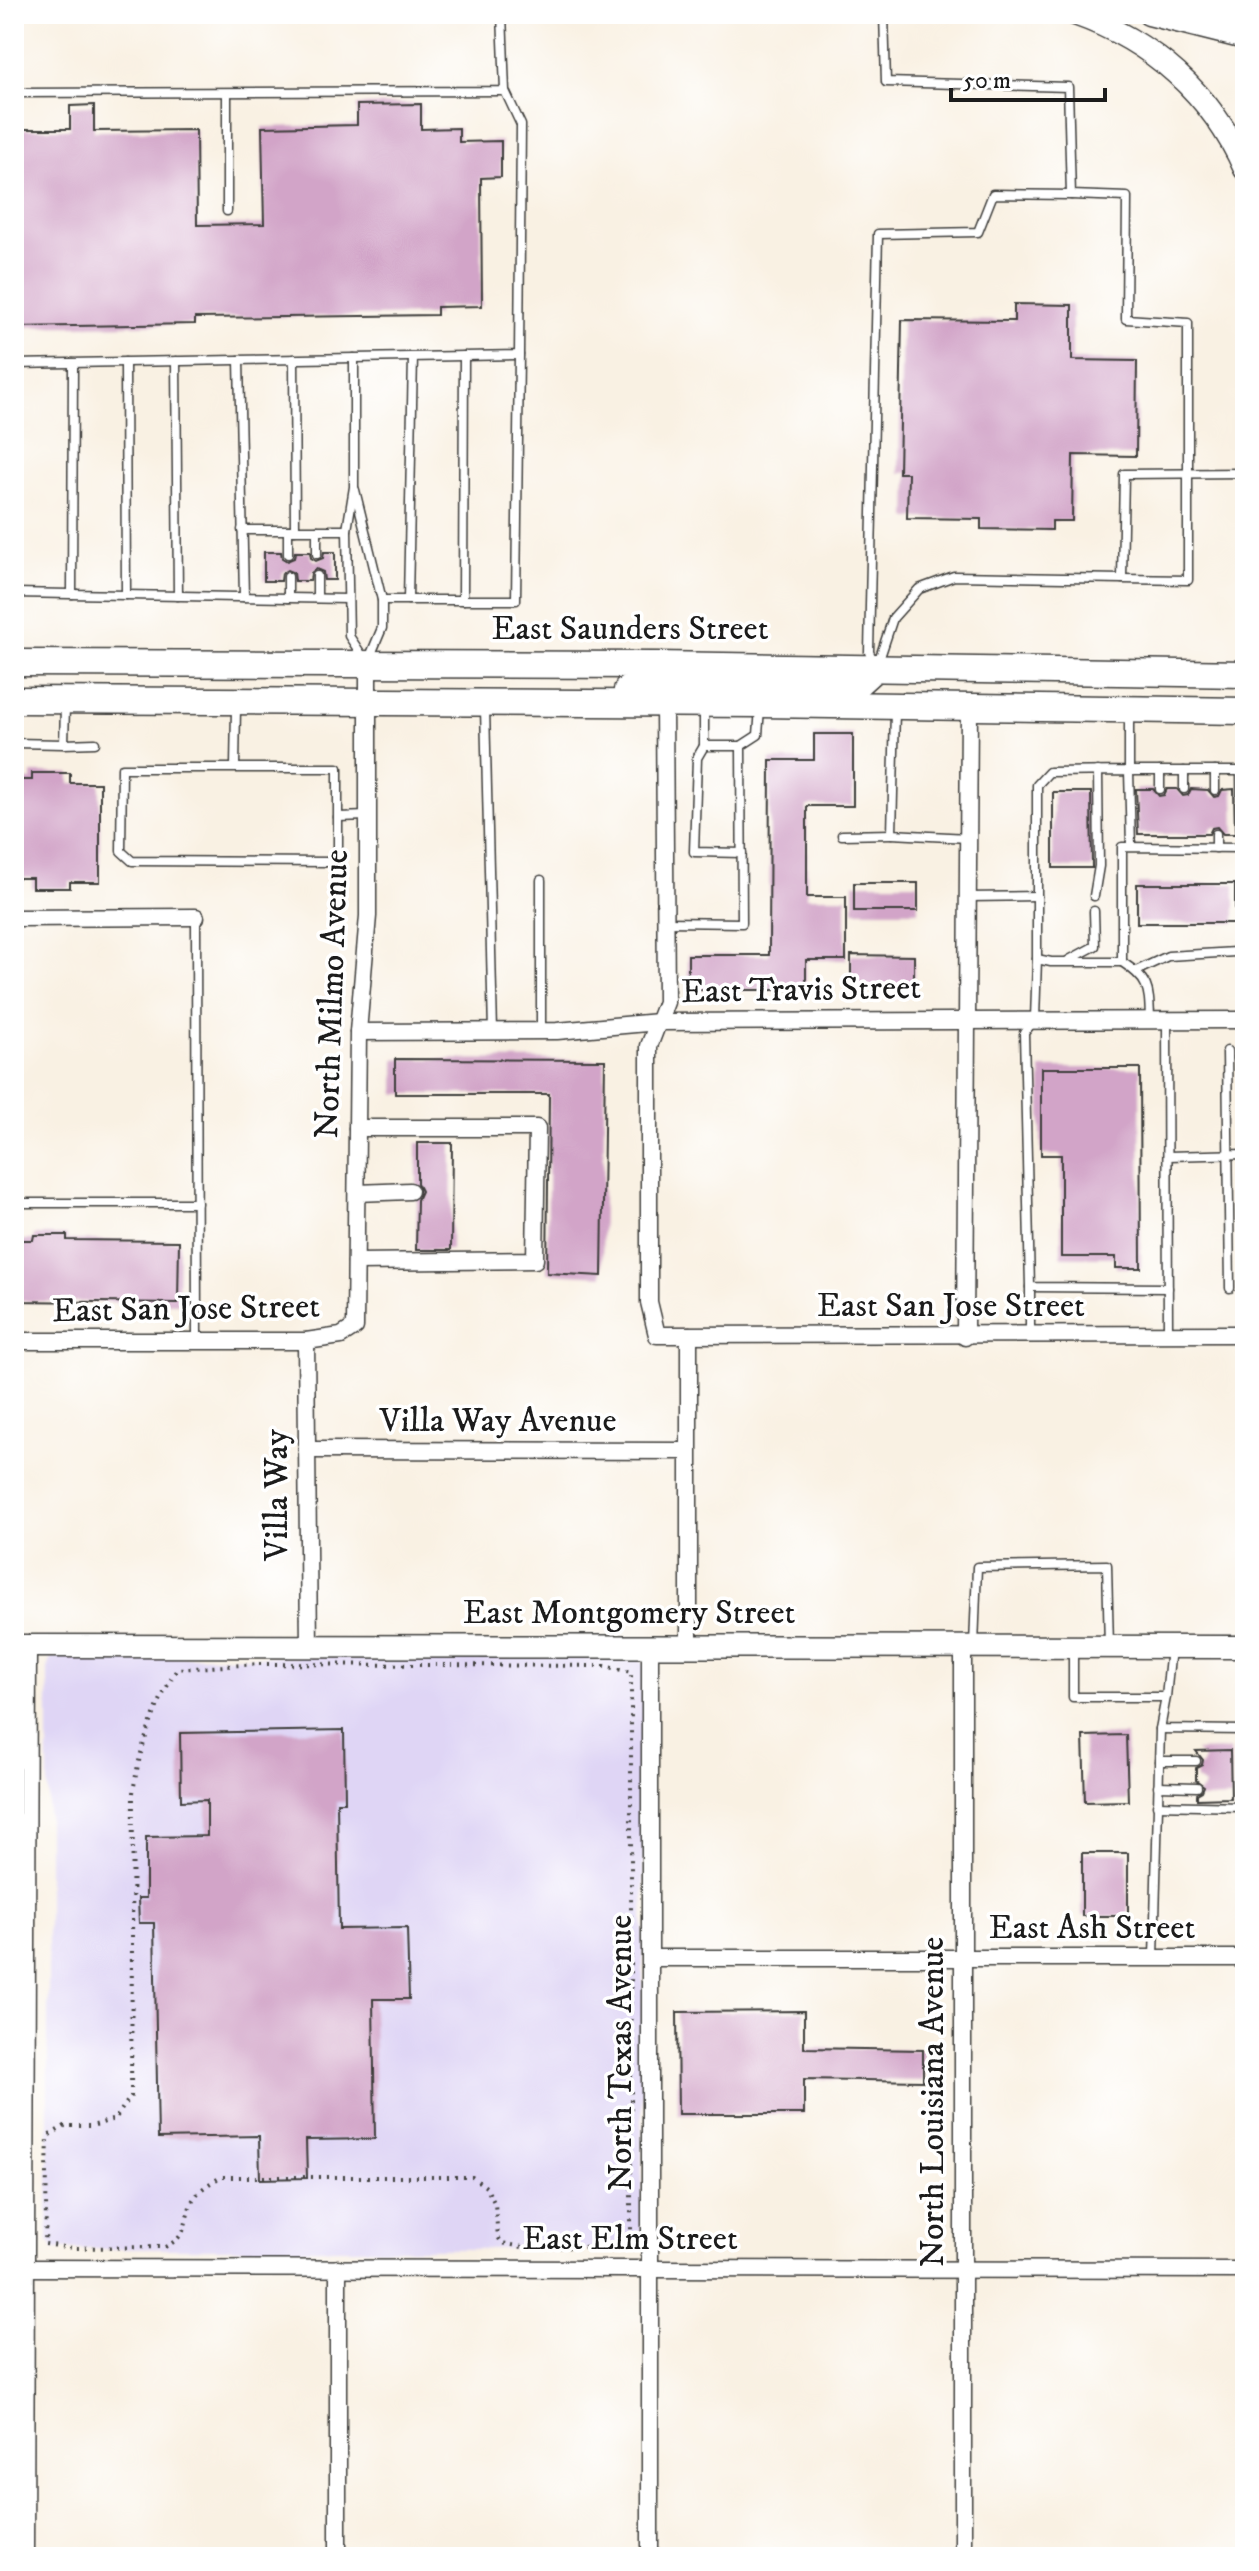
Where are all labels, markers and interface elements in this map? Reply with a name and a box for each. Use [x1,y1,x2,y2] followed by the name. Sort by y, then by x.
[951,52,1105,102] scale bar
[963,66,1011,96] text: 50 m
[491,608,769,650] street label: East Saunders Street
[306,849,358,1139] street label: North Milmo Avenue
[681,967,922,1013] street label: East Travis Street
[817,1285,1085,1327] street label: East San Jose Street
[52,1286,320,1332] street label: East San Jose Street
[378,1400,617,1442] street label: Villa Way Avenue
[256,1428,298,1562] street label: Villa Way
[463,1592,795,1634] street label: East Montgomery Street
[989,1907,1195,1949] street label: East Ash Street
[600,1915,642,2191] street label: North Texas Avenue
[912,1937,954,2267] street label: North Louisiana Avenue
[522,2218,738,2260] street label: East Elm Street

